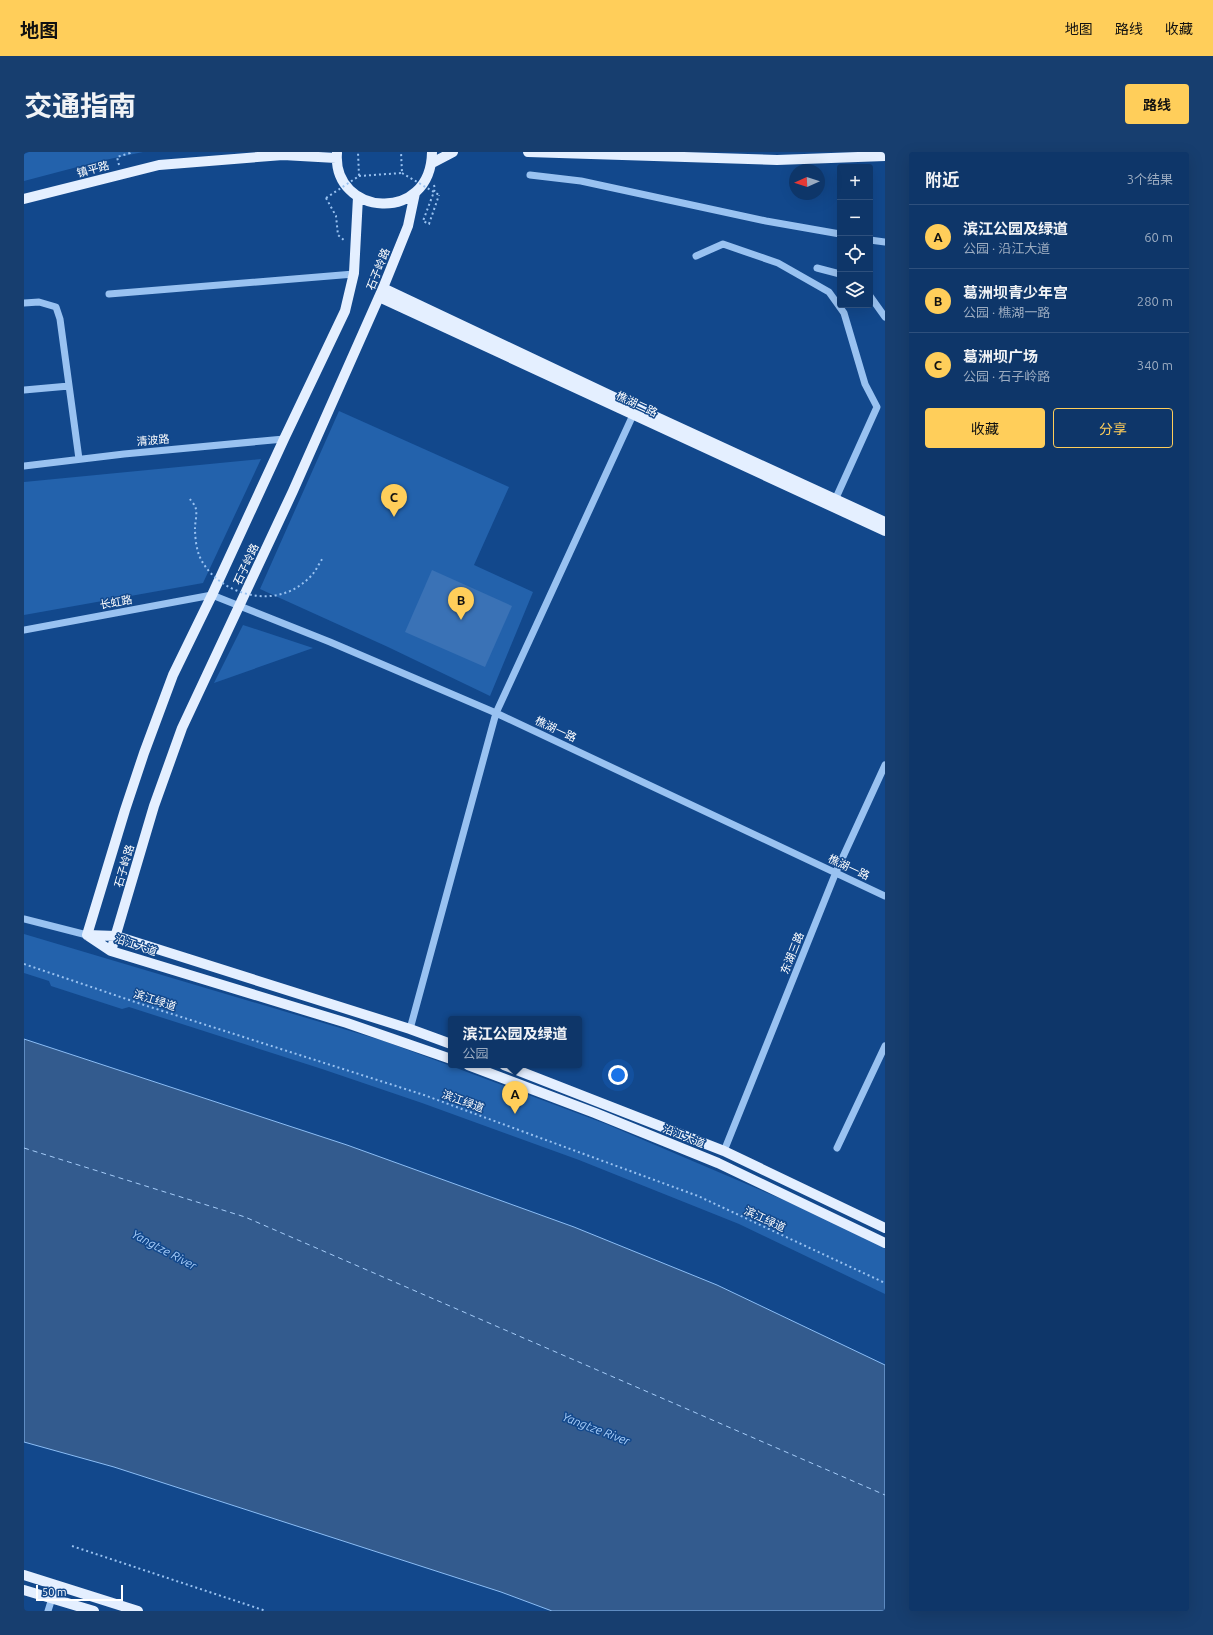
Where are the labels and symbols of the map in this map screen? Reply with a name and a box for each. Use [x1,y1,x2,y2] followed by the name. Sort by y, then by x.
[76,159,110,179] street label: 镇平路
[789,164,825,200] north arrow
[364,246,392,292] street label: 石子岭路
[615,389,659,419] street label: 樵湖二路
[136,433,170,447] street label: 清波路
[381,484,407,517] pin: C
[231,542,261,586] street label: 石子岭路
[448,587,474,620] pin: B
[99,593,133,611] street label: 长虹路
[534,714,578,744] street label: 樵湖一路
[112,843,136,889] street label: 石子岭路
[827,852,871,882] street label: 樵湖一路
[778,930,806,976] street label: 东湖三路
[113,932,159,958] street label: 沿江大道
[132,987,178,1013] street label: 滨江绿道
[608,1065,628,1085] your location
[502,1081,528,1114] pin: A
[440,1088,486,1114] street label: 滨江绿道
[661,1122,707,1150] street label: 沿江大道
[743,1204,787,1234] street label: 滨江绿道
[130,1227,199,1272] water label: Yangtze River
[561,1410,632,1448] water label: Yangtze River
[36,1583,123,1602] scale bar

